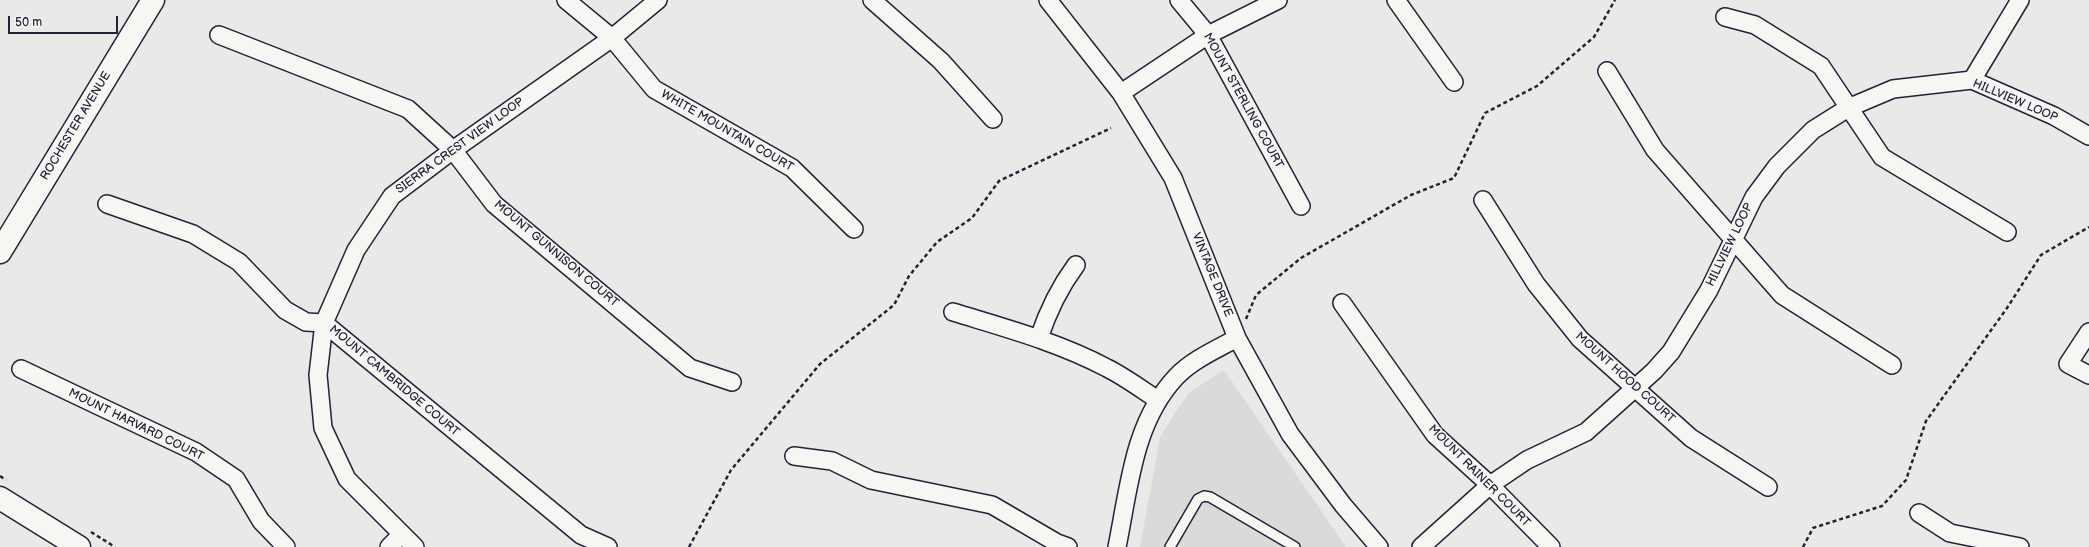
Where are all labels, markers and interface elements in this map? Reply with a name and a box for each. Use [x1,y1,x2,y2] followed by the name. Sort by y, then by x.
[10,8,120,34] scale bar
[15,15,42,30] text: 50 m
[1200,31,1286,171] street label: MOUNT STERLING COURT
[38,69,114,183] street label: ROCHESTER AVENUE
[1970,77,2060,125] street label: HILLVIEW LOOP
[658,87,796,175] street label: WHITE MOUNTAIN COURT
[393,95,527,197] street label: SIERRA CREST VIEW LOOP
[491,198,621,310] street label: MOUNT GUNNISON COURT
[1704,201,1756,289] street label: HILLVIEW LOOP
[1189,231,1235,319] street label: VINTAGE DRIVE
[326,322,462,440] street label: MOUNT CAMBRIDGE COURT
[1572,330,1678,426] street label: MOUNT HOOD COURT
[66,386,206,464] street label: MOUNT HARVARD COURT
[1425,422,1533,530] street label: MOUNT RAINER COURT

